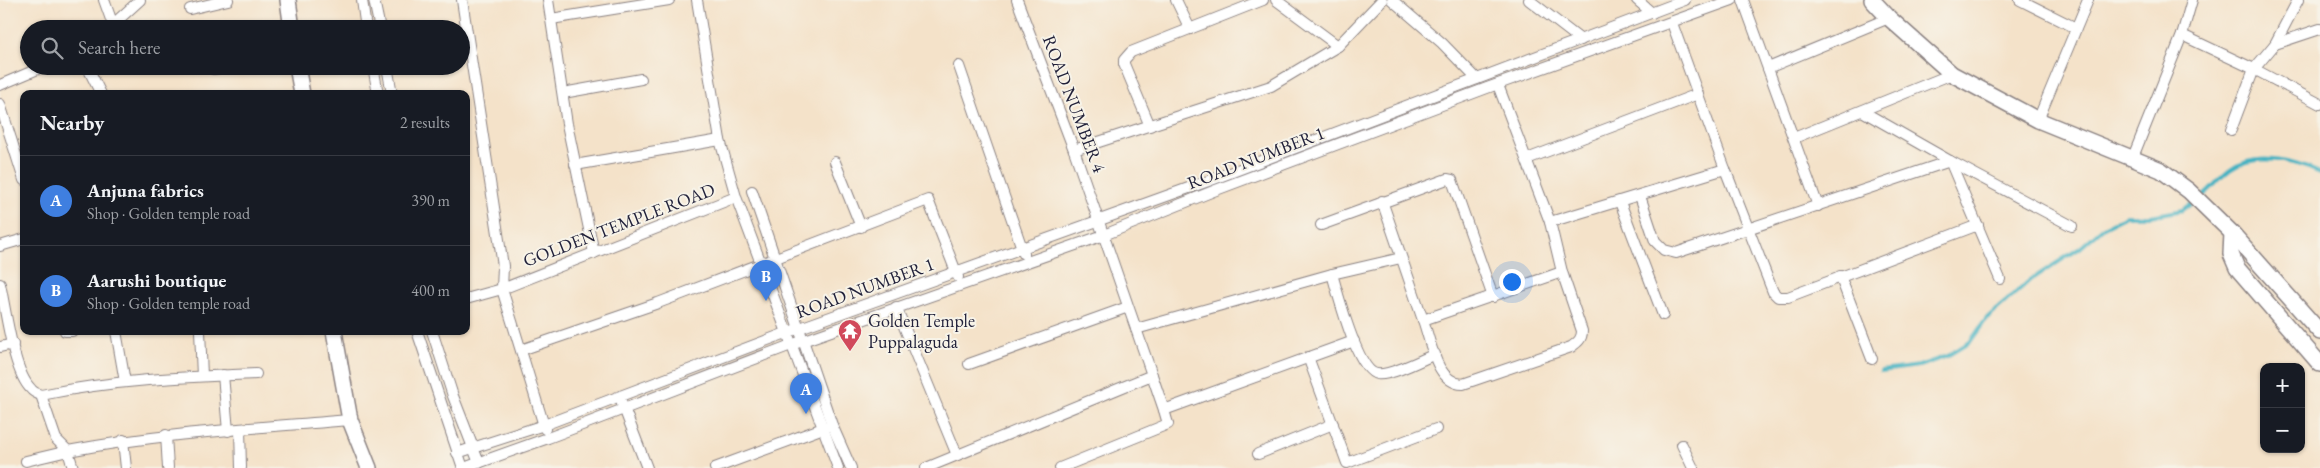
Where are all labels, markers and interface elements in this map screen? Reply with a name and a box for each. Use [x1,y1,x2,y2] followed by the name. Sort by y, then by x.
[20,20,470,75] search box
[1038,32,1111,176] street label: ROAD NUMBER 4
[38,34,66,62] icon: search
[78,35,160,60] text: Search here
[40,109,104,136] text: Nearby
[400,112,450,133] text: 2 results
[1184,121,1328,194] street label: ROAD NUMBER 1
[520,177,718,272] street label: GOLDEN TEMPLE ROAD
[87,178,204,203] text: Anjuna fabrics
[50,190,62,211] text: A
[411,190,450,211] text: 390 m
[87,203,250,224] text: Shop · Golden temple road
[793,252,937,323] street label: ROAD NUMBER 1
[750,260,782,301] pin: B
[87,268,227,293] text: Aarushi boutique
[1499,269,1525,295] your location
[51,280,61,301] text: B
[411,280,450,301] text: 400 m
[87,293,250,314] text: Shop · Golden temple road
[868,309,975,353] place label: Golden Temple Puppalaguda
[837,318,863,352] temple icon: Golden Temple Puppalaguda
[2260,363,2305,453] map controls
[2260,363,2305,408] button: +
[790,373,822,414] pin: A
[2260,408,2305,453] button: −

